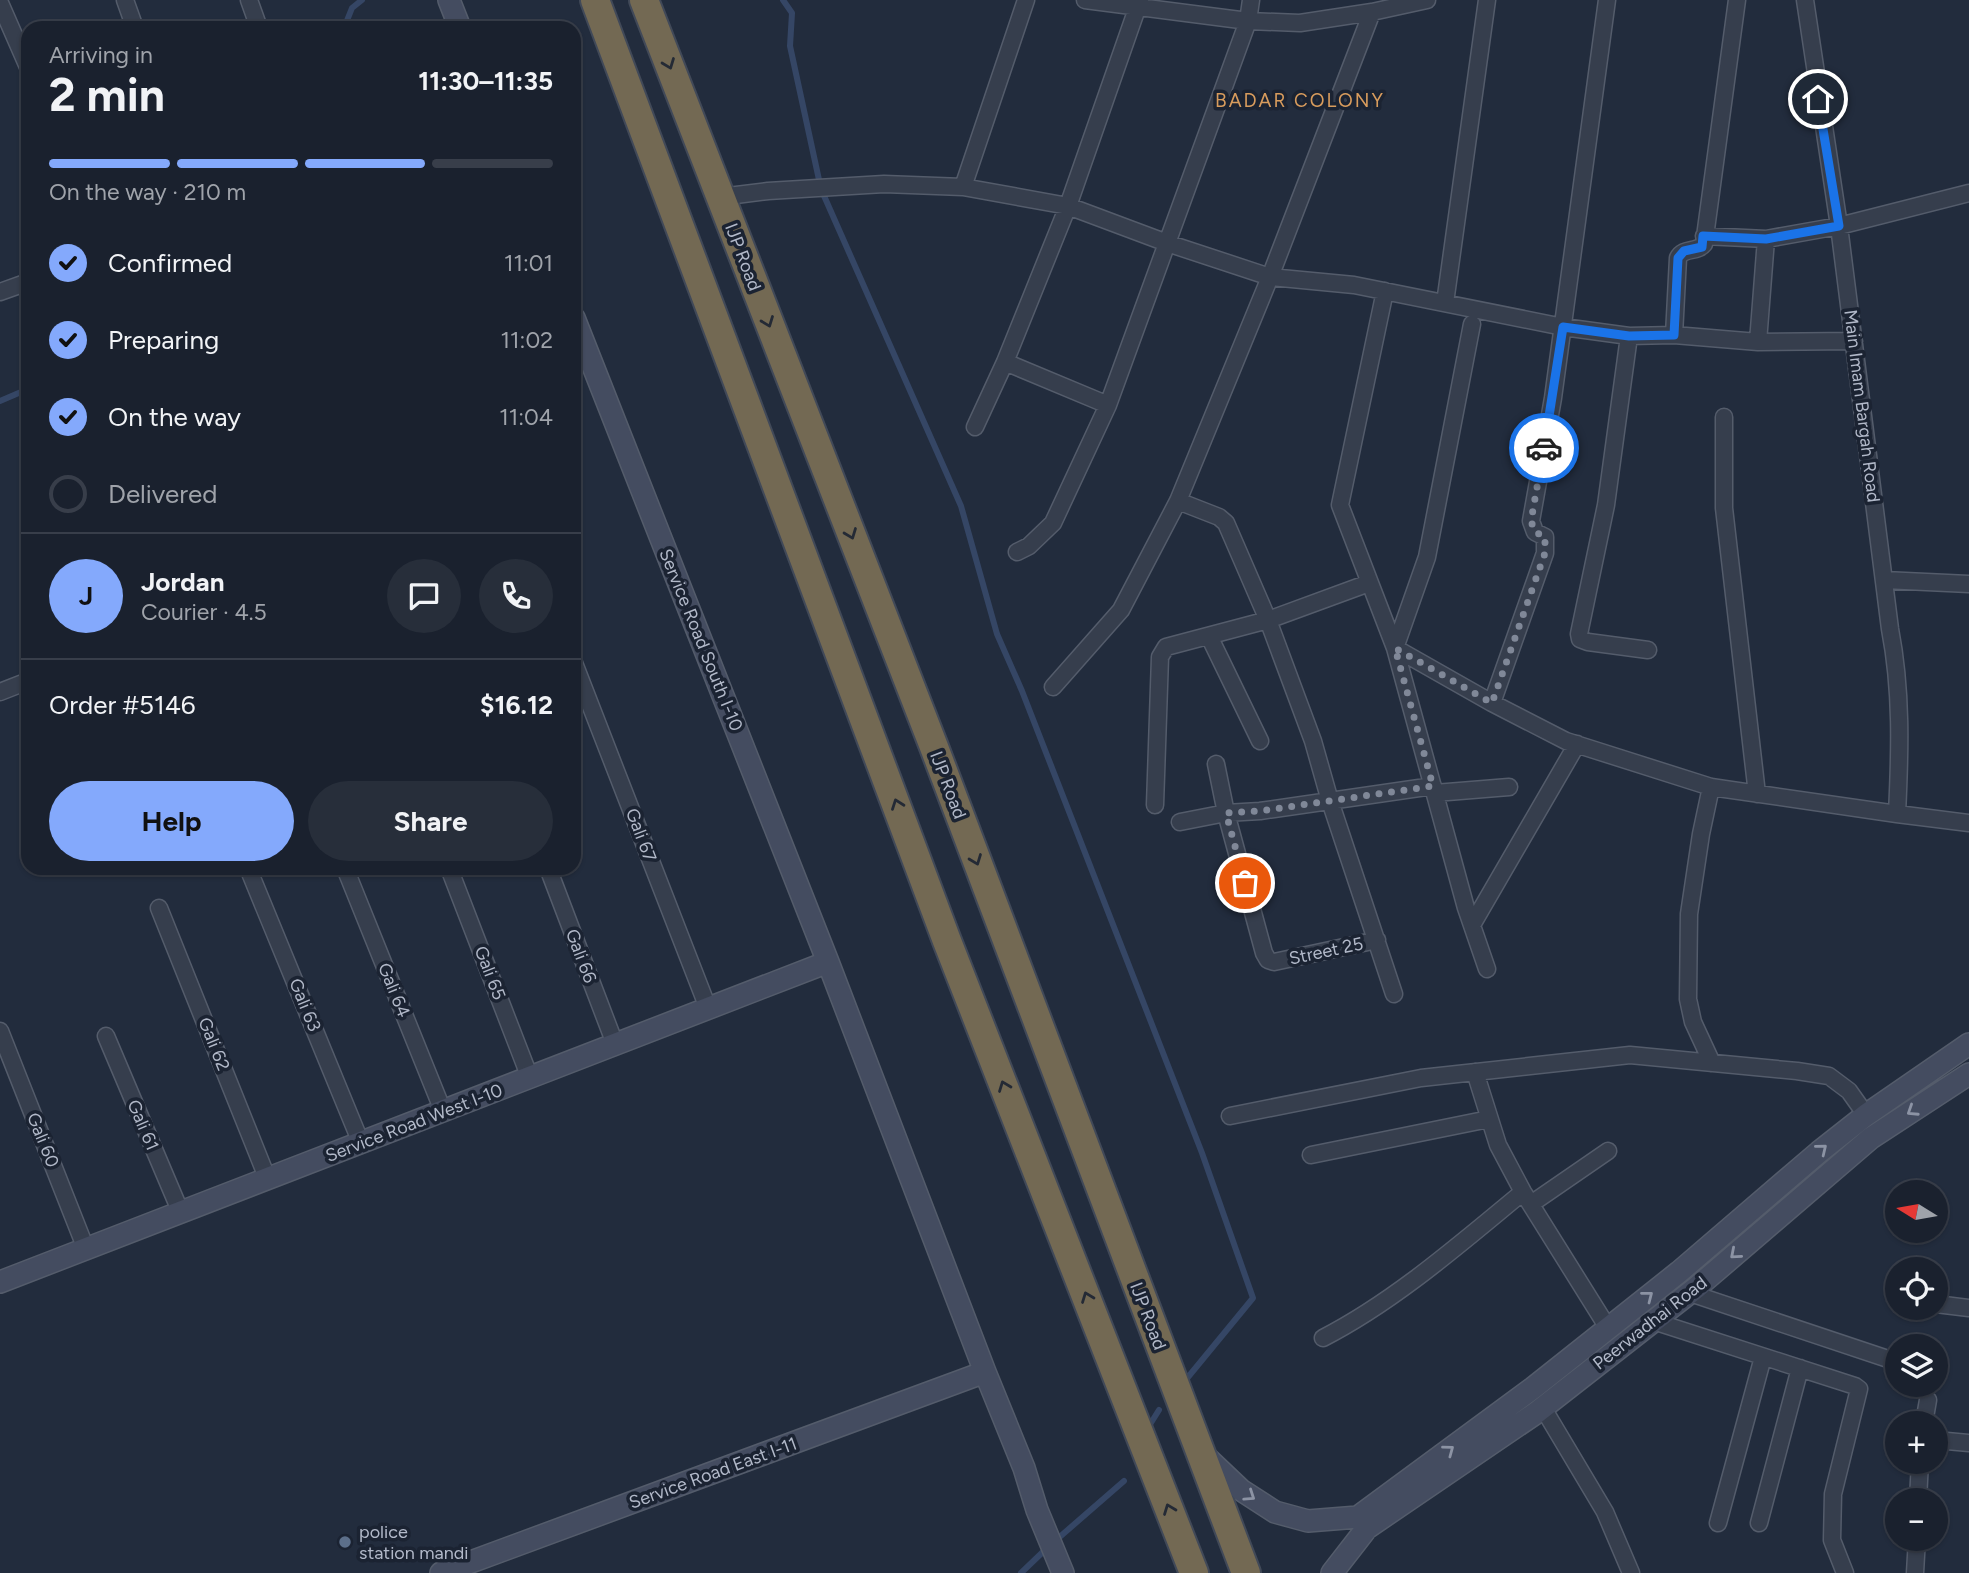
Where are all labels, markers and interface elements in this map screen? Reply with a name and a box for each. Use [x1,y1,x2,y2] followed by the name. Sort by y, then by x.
[49,41,153,69] text: Arriving in
[660,57,674,69] one-way arrow
[418,65,553,97] text: 11:30–11:35
[49,67,165,123] text: 2 min
[1788,69,1848,129] pin
[1799,80,1837,118] icon: home
[1215,89,1385,112] district label: BADAR COLONY
[49,178,246,206] text: On the way · 210 m
[720,220,766,294] street label: IJP Road
[49,244,87,282] icon: check
[108,247,232,279] text: Confirmed
[504,249,553,277] text: 11:01
[1839,308,1885,504] street label: Main Imam Bargah Road
[760,315,774,327] one-way arrow
[49,321,87,359] icon: check
[108,324,219,356] text: Preparing
[501,326,553,354] text: 11:02
[49,398,87,436] icon: check
[108,401,241,433] text: On the way
[499,403,553,431] text: 11:04
[1509,413,1579,483] courier
[1525,429,1563,467] icon: car
[108,478,217,510] text: Delivered
[842,527,856,539] one-way arrow
[654,546,748,734] street label: Service Road South I-10
[387,559,461,633] button: chat
[479,559,553,633] button: phone
[141,566,224,598] text: Jordan
[79,580,93,612] text: J
[141,598,267,626] text: Courier · 4.5
[49,689,196,721] text: Order #5146
[480,689,553,721] text: $16.12
[925,748,971,822] street label: IJP Road
[49,781,294,861] button: Help
[308,781,553,861] button: Share
[891,799,905,811] one-way arrow
[621,805,661,865] street label: Gali 67
[1215,853,1275,913] pin
[968,854,982,866] one-way arrow
[1226,864,1264,902] icon: bag
[561,926,601,986] street label: Gali 66
[1287,932,1365,970] street label: Street 25
[470,943,510,1003] street label: Gali 65
[373,960,415,1020] street label: Gali 64
[284,975,326,1035] street label: Gali 63
[193,1014,235,1074] street label: Gali 62
[322,1079,506,1167] street label: Service Road West I-10
[998,1080,1012,1092] one-way arrow
[123,1096,163,1154] street label: Gali 61
[1907,1103,1920,1116] one-way arrow
[22,1109,64,1171] street label: Gali 60
[1815,1145,1827,1158] one-way arrow
[1885,1180,1948,1242] north arrow
[1885,1180,1948,1551] map controls
[1730,1246,1743,1258] one-way arrow
[1885,1257,1948,1320] button: locate
[1588,1272,1712,1374] street label: Peerwadhai Road
[1125,1279,1171,1353] street label: IJP Road
[1081,1292,1095,1304] one-way arrow
[1641,1292,1653,1305] one-way arrow
[1885,1334,1948,1397] button: layers
[1885,1411,1948,1474] button: +
[626,1432,800,1514] street label: Service Road East I-11
[1441,1446,1454,1458] one-way arrow
[1242,1488,1255,1500] one-way arrow
[1885,1488,1948,1551] button: −
[1164,1504,1178,1516] one-way arrow
[359,1521,469,1564] place label: police station mandi
[337,1534,353,1550] marker: police station mandi

